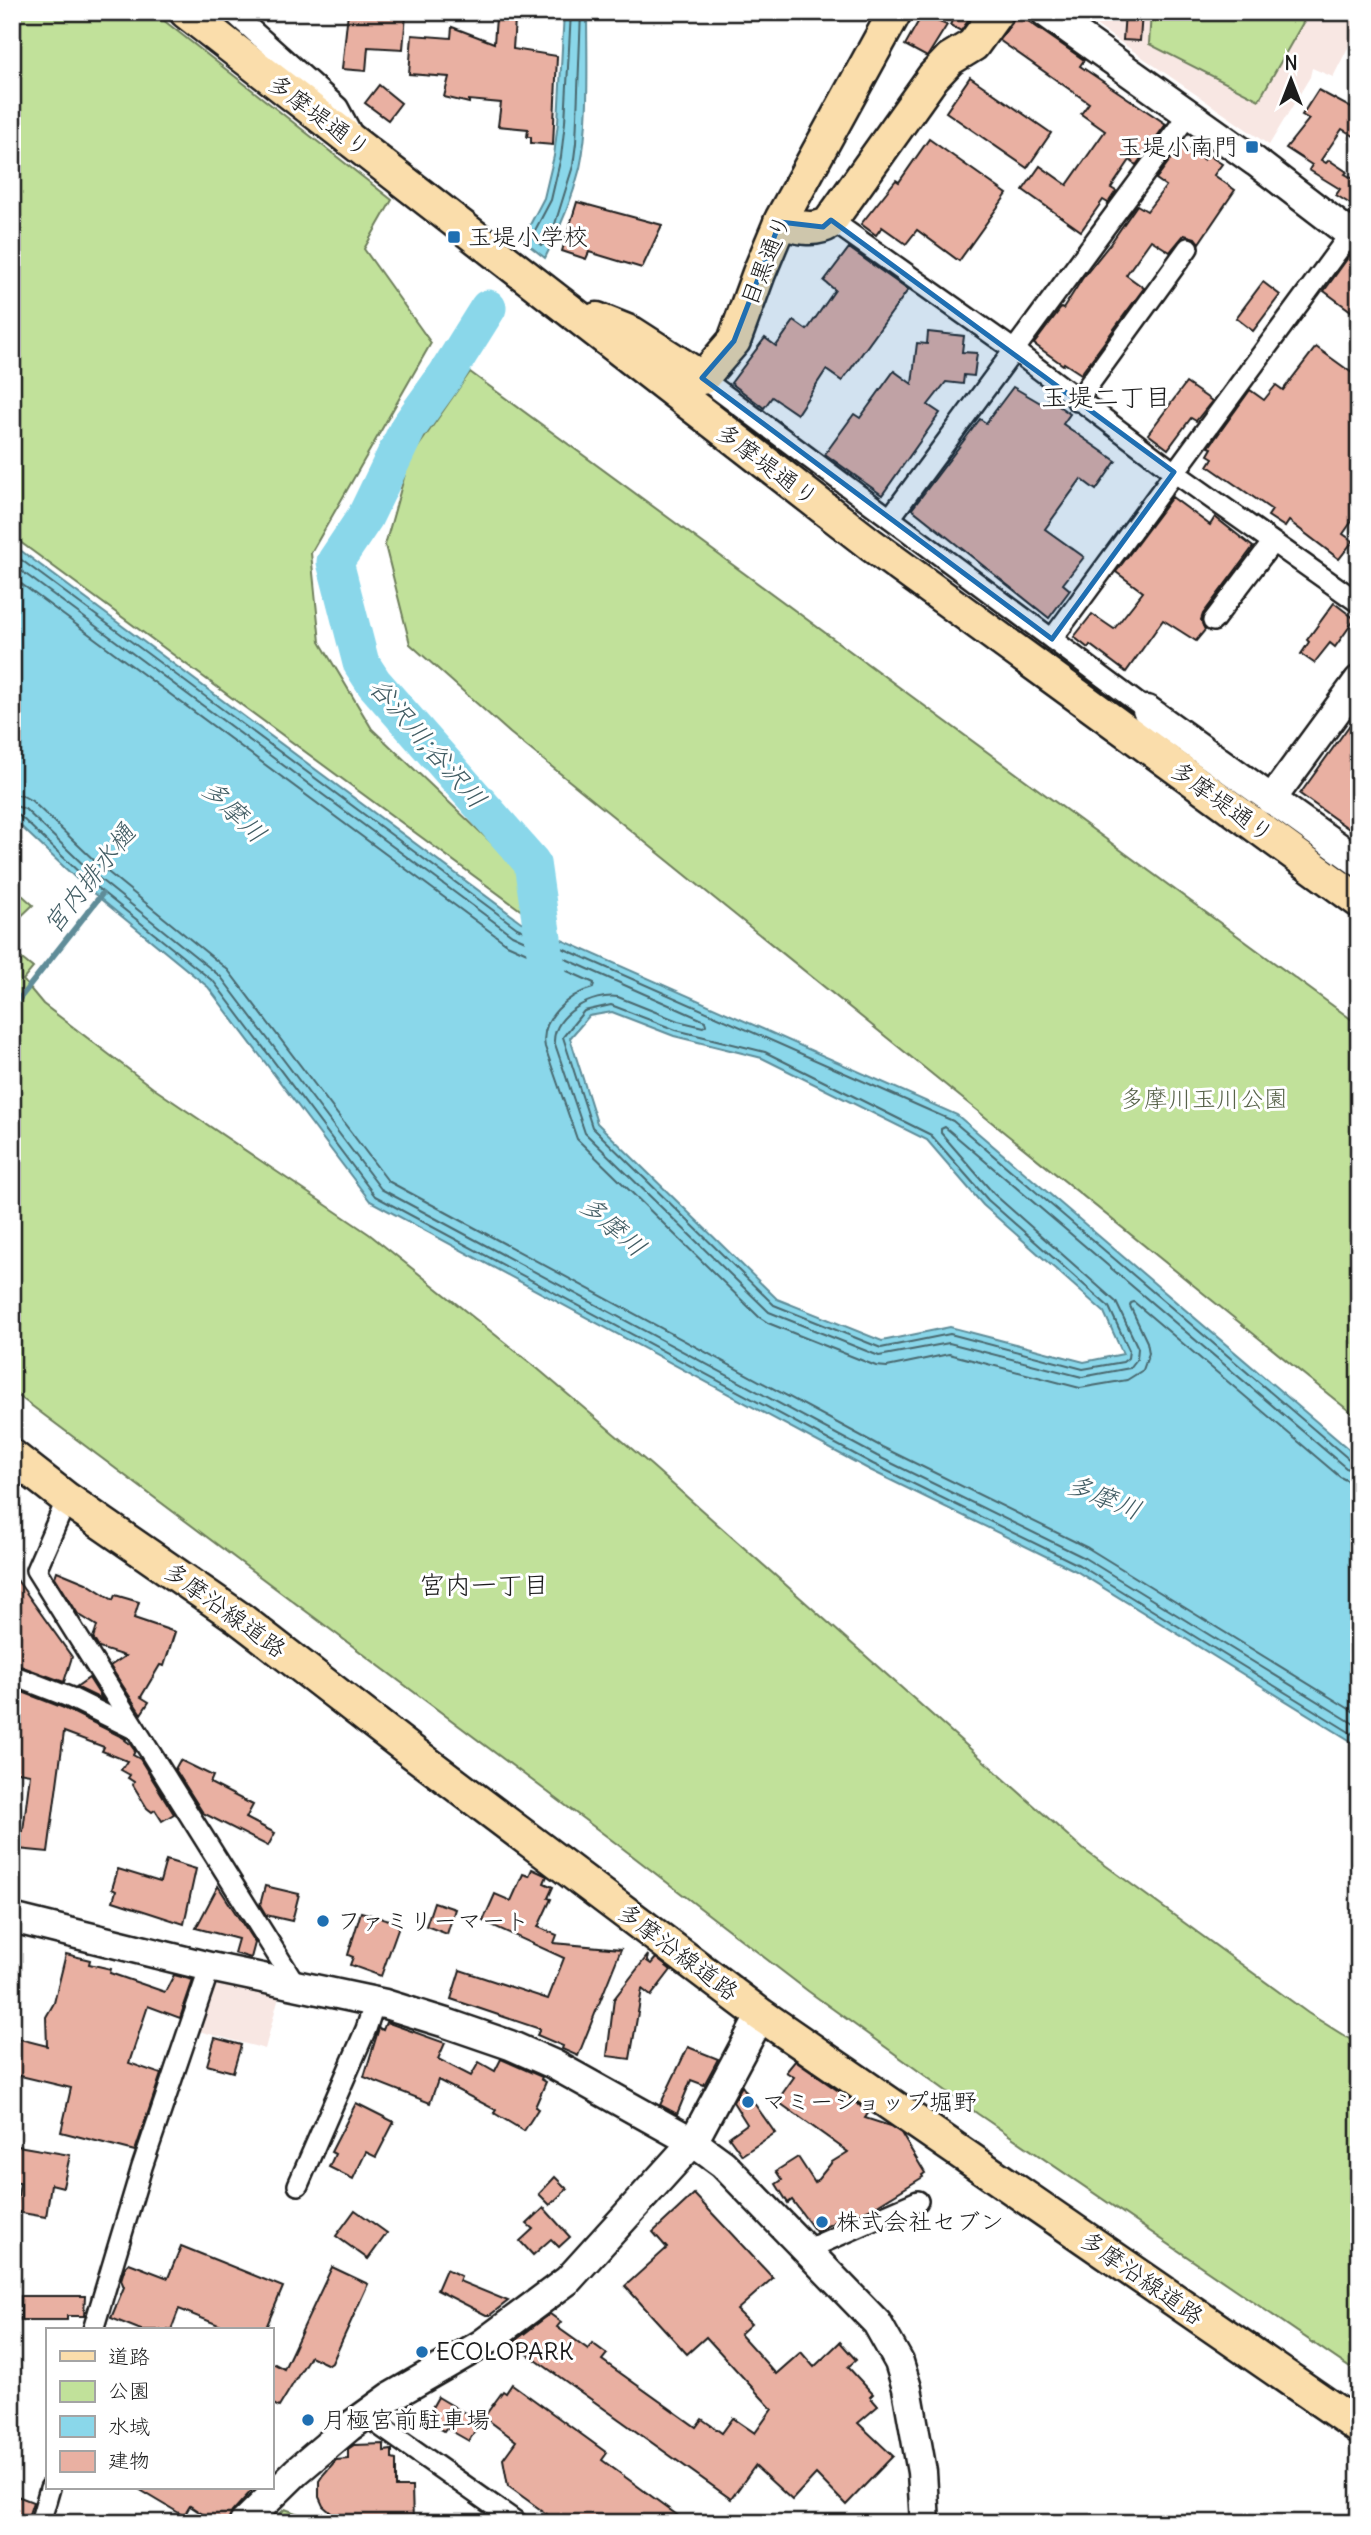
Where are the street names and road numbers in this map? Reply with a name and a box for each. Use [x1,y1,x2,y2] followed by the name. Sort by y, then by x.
[263,67,377,163] street label: 多摩堤通り
[733,210,797,310] street label: 目黒通り
[711,416,825,512] street label: 多摩堤通り
[1165,754,1280,849] street label: 多摩堤通り
[159,1555,293,1664] street label: 多摩沿線道路
[612,1896,745,2007] street label: 多摩沿線道路
[1075,2224,1210,2331] street label: 多摩沿線道路

